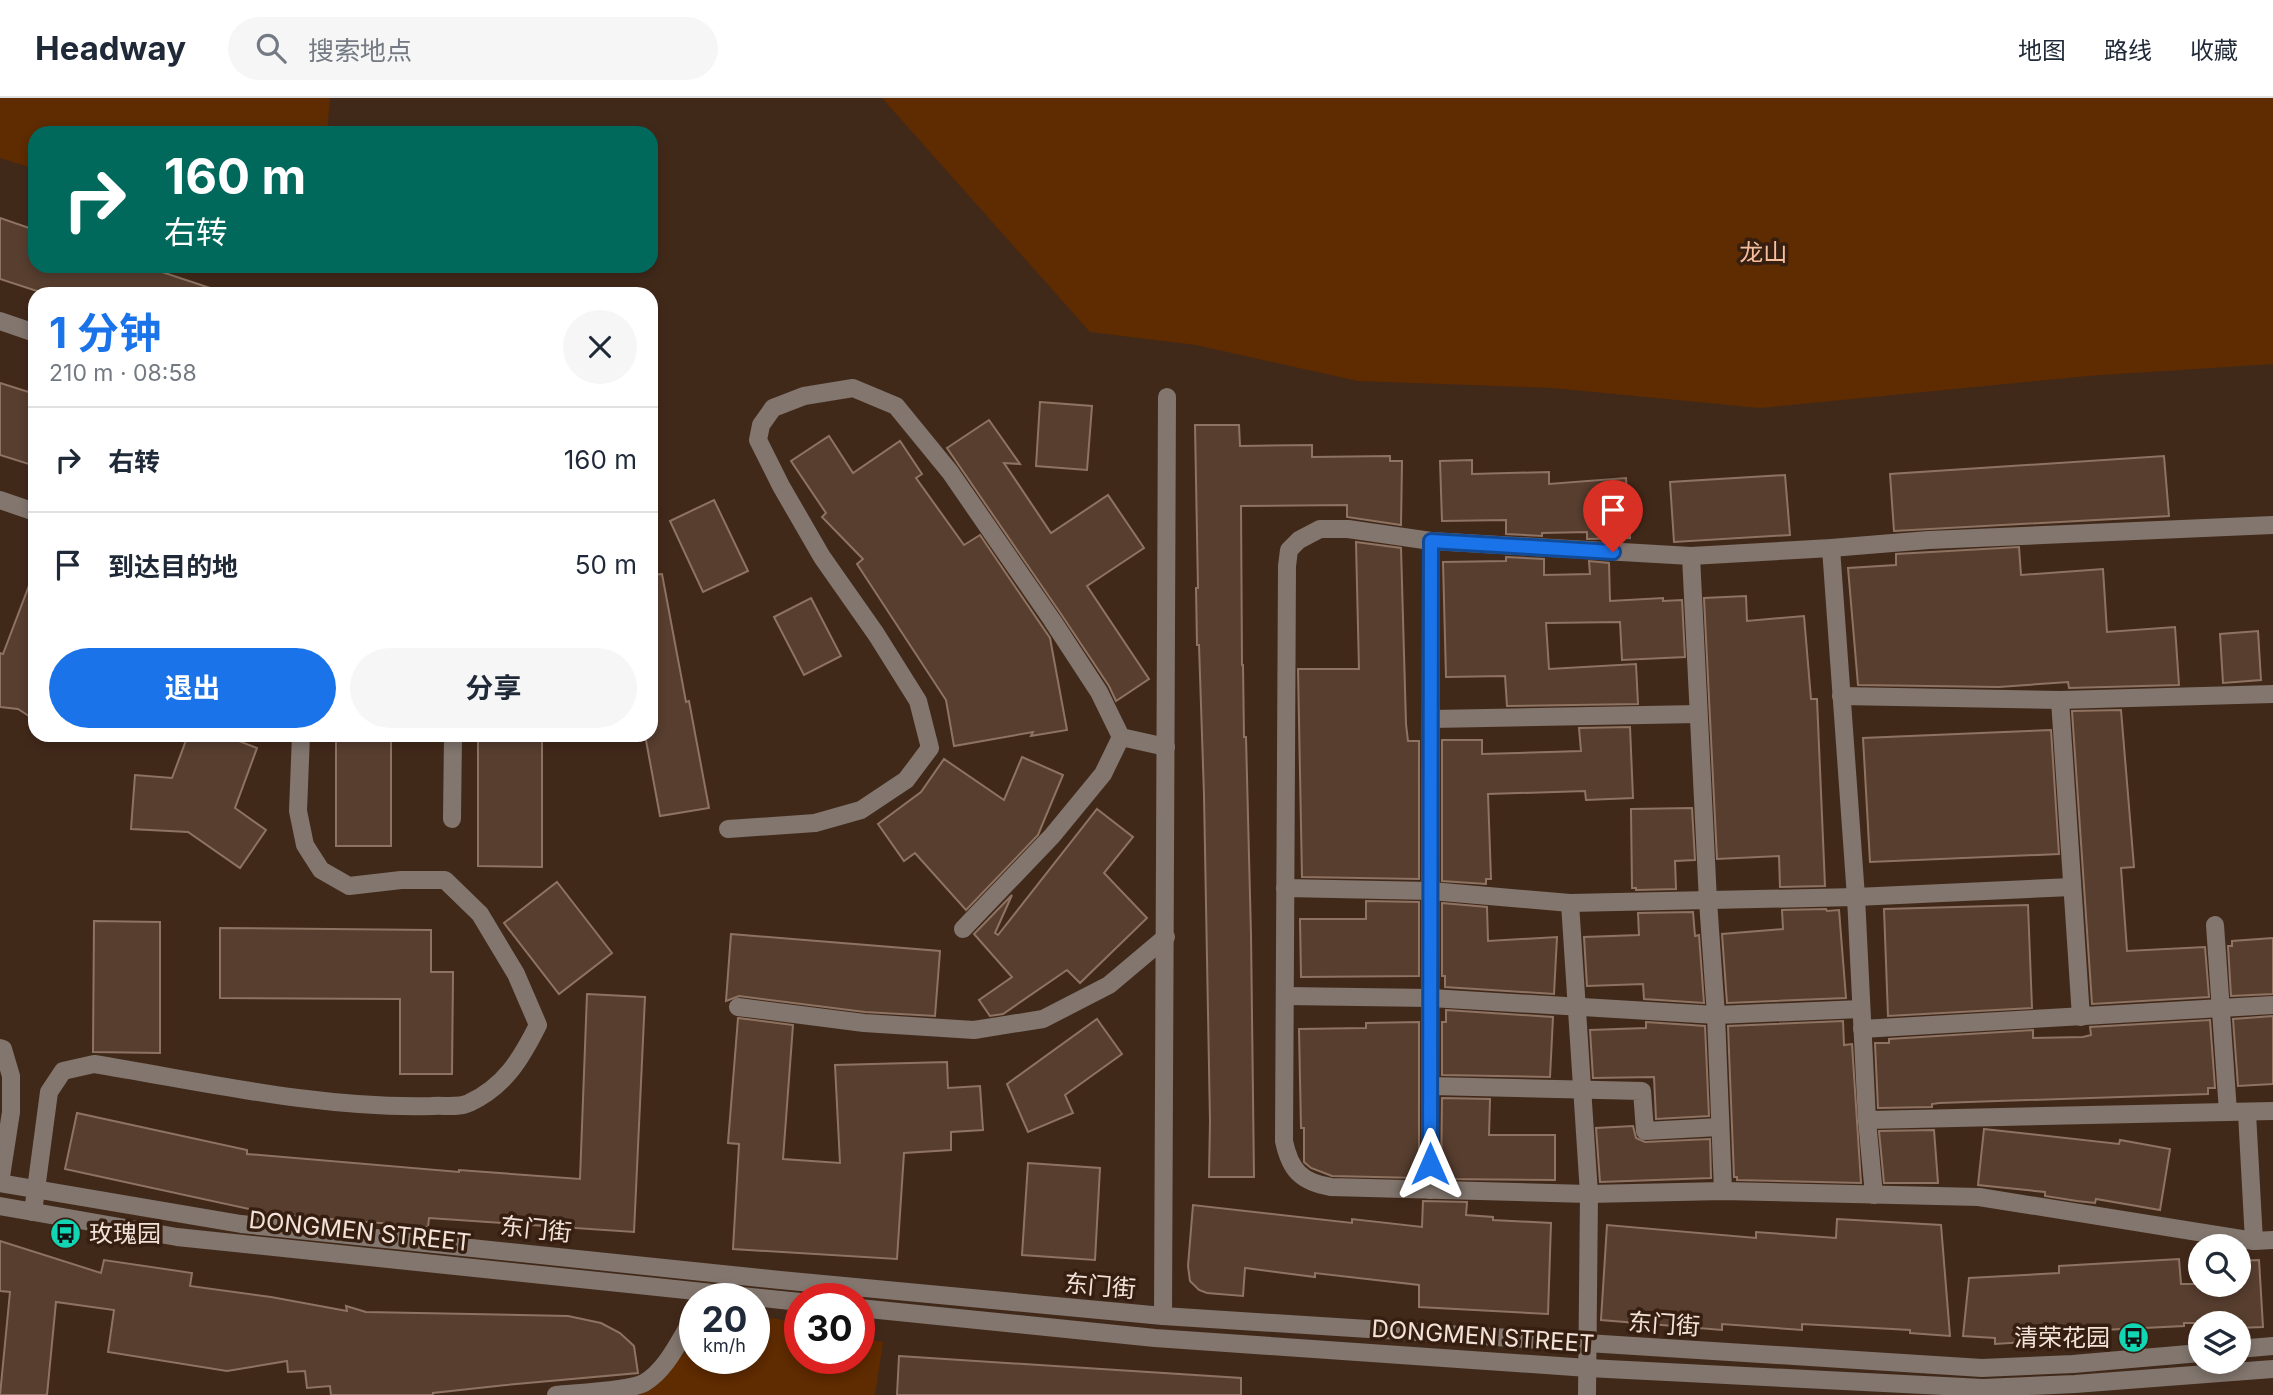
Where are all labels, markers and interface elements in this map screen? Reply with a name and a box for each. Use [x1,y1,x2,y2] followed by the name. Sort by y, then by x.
[228,17,718,80] search box
[35,28,186,68] text: Headway
[252,29,290,67] icon: search
[308,35,412,66] text: 搜索地点
[2018,36,2066,65] text: 地图
[2104,36,2152,65] text: 路线
[2190,36,2238,65] text: 收藏
[164,147,306,206] text: 160 m
[49,154,140,245] icon: right
[164,213,228,252] text: 右转
[1739,238,1787,267] park label: 龙山
[49,307,161,358] text: 1 分钟
[563,310,637,384] button: close
[49,359,197,387] text: 210 m · 08:58
[49,441,87,479] icon: right
[564,444,637,475] text: 160 m
[108,446,160,477] text: 右转
[1583,480,1643,552] pin
[1594,491,1632,529] icon: arrive
[49,546,87,584] icon: arrive
[575,549,637,580] text: 50 m
[108,551,238,582] text: 到达目的地
[49,648,336,728] button: 退出
[350,648,637,728] button: 分享
[1393,1127,1467,1201] position arrow
[247,1205,473,1257] street label: DONGMEN STREET
[499,1211,573,1247] street label: 东门街
[49,1216,83,1250] bus stop icon: 玫瑰园
[89,1219,161,1248] place label: 玫瑰园
[2188,1234,2251,1374] map controls
[2188,1234,2251,1297] button: search
[1063,1268,1137,1304] street label: 东门街
[784,1283,875,1374] speed limit sign: 30
[702,1298,747,1340] text: 20
[1627,1307,1701,1341] street label: 东门街
[2188,1311,2251,1374] button: layers
[1371,1314,1595,1358] street label: DONGMEN STREET
[2116,1320,2150,1354] bus stop icon: 清荣花园
[2014,1323,2110,1352] place label: 清荣花园
[703,1335,746,1356] text: km/h

